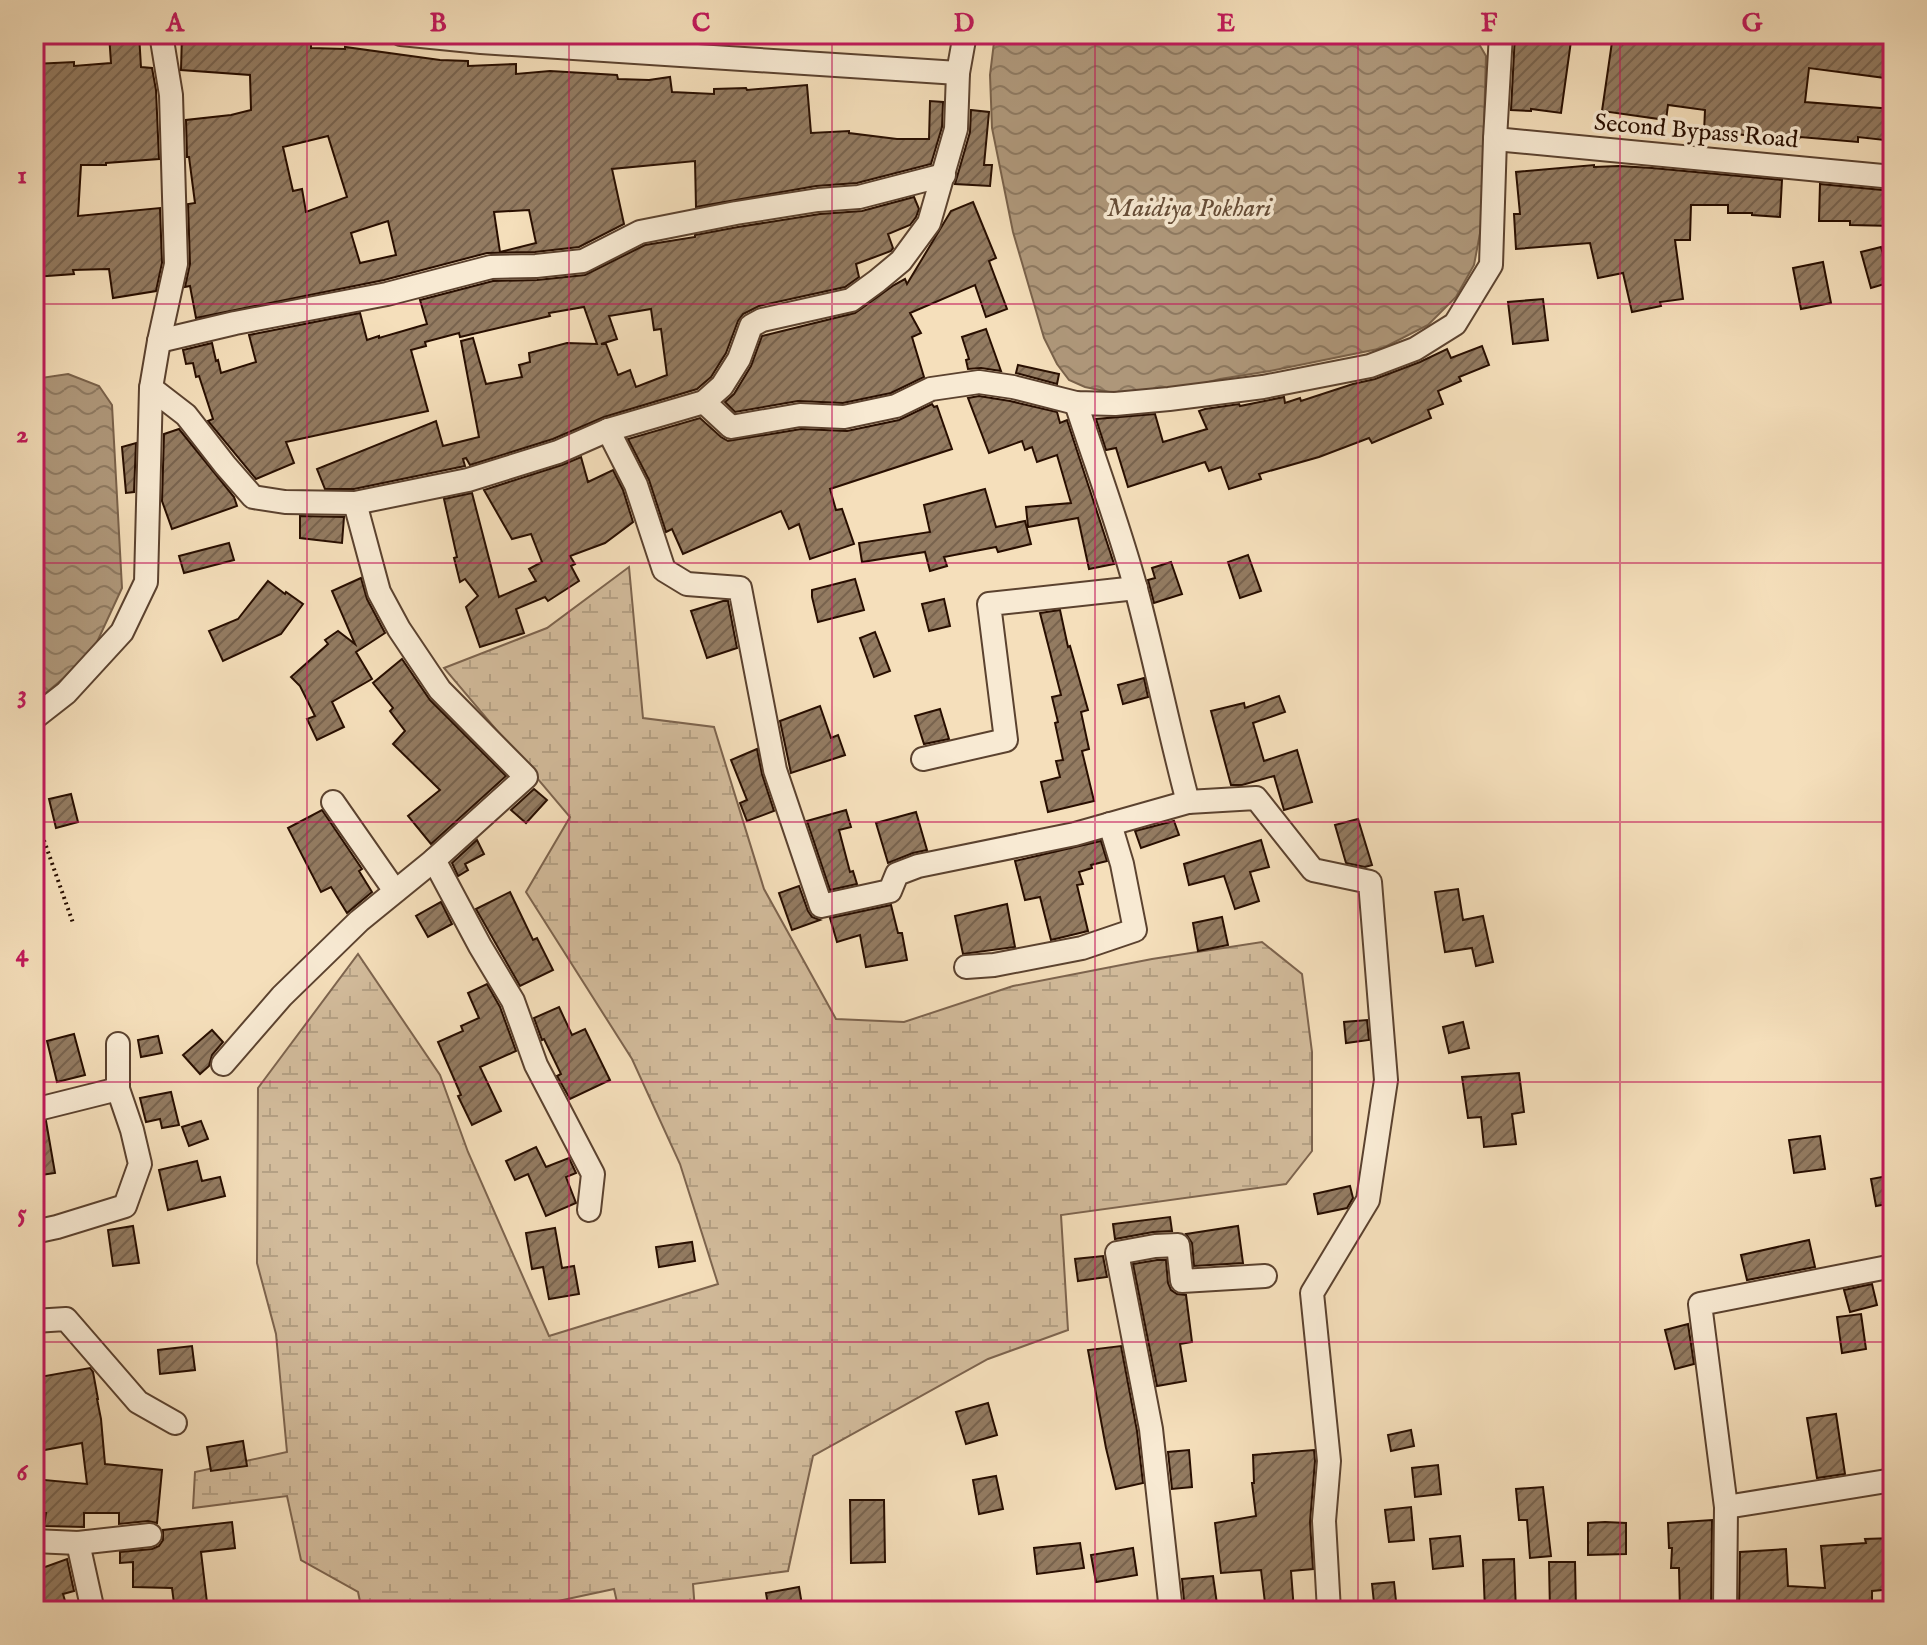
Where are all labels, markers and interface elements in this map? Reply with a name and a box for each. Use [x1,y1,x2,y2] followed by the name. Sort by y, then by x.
[165,7,185,40] text: A
[429,7,447,40] text: B
[692,7,711,40] text: C
[954,7,975,40] text: D
[1217,7,1235,40] text: E
[1481,7,1498,40] text: F
[1742,7,1763,40] text: G
[1593,108,1800,156] street label: Second Bypass Road
[17,159,27,192] text: 1
[1107,192,1273,225] water label: Maidiya Pokhari
[16,418,28,451] text: 2
[17,678,27,711] text: 3
[16,937,30,970] text: 4
[17,1197,27,1230] text: 5
[17,1456,29,1489] text: 6

